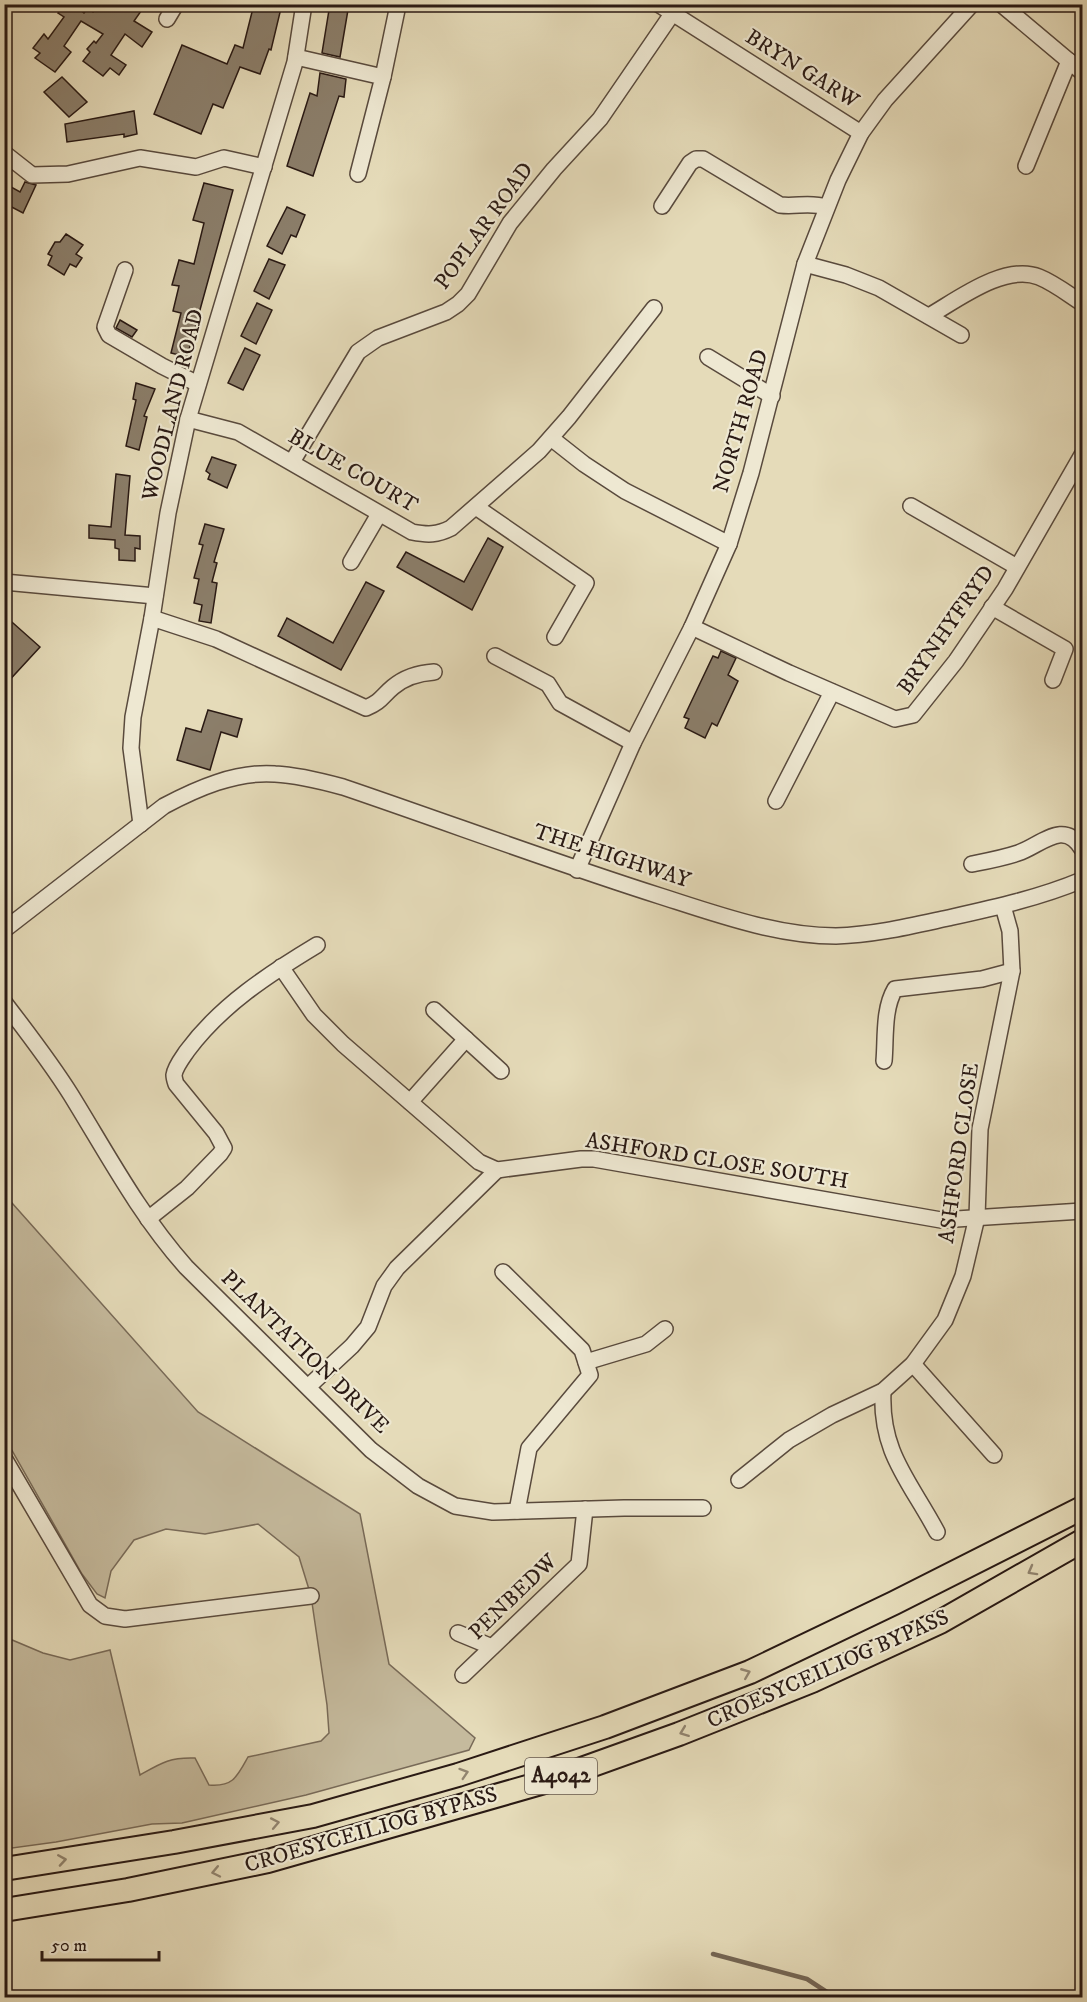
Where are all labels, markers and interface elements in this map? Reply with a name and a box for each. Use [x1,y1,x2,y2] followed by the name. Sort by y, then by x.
[740,23,865,115] street label: BRYN GARW
[429,157,539,295] street label: POPLAR ROAD
[136,306,210,505] street label: WOODLAND ROAD
[708,346,774,496] street label: NORTH ROAD
[283,423,423,519] street label: BLUE COURT
[891,560,1001,700] street label: BRYNHYFRYD
[530,818,695,894] street label: THE HIGHWAY
[933,1061,985,1245] street label: ASHFORD CLOSE
[584,1127,850,1195] street label: ASHFORD CLOSE SOUTH
[215,1265,395,1439] street label: PLANTATION DRIVE
[463,1548,563,1646] street label: PENBEDW
[1028,1564,1038,1575] one-way arrow
[703,1603,953,1735] street label: CROESYCEILIOG BYPASS
[740,1668,751,1680] one-way arrow
[679,1725,690,1737] one-way arrow
[525,1758,597,1794] road number: A4042
[458,1768,469,1780] one-way arrow
[241,1781,501,1879] street label: CROESYCEILIOG BYPASS
[270,1817,280,1830] one-way arrow
[58,1854,67,1866] one-way arrow
[211,1865,221,1878] one-way arrow
[42,1924,159,1962] scale bar
[51,1935,87,1957] text: 50 m

